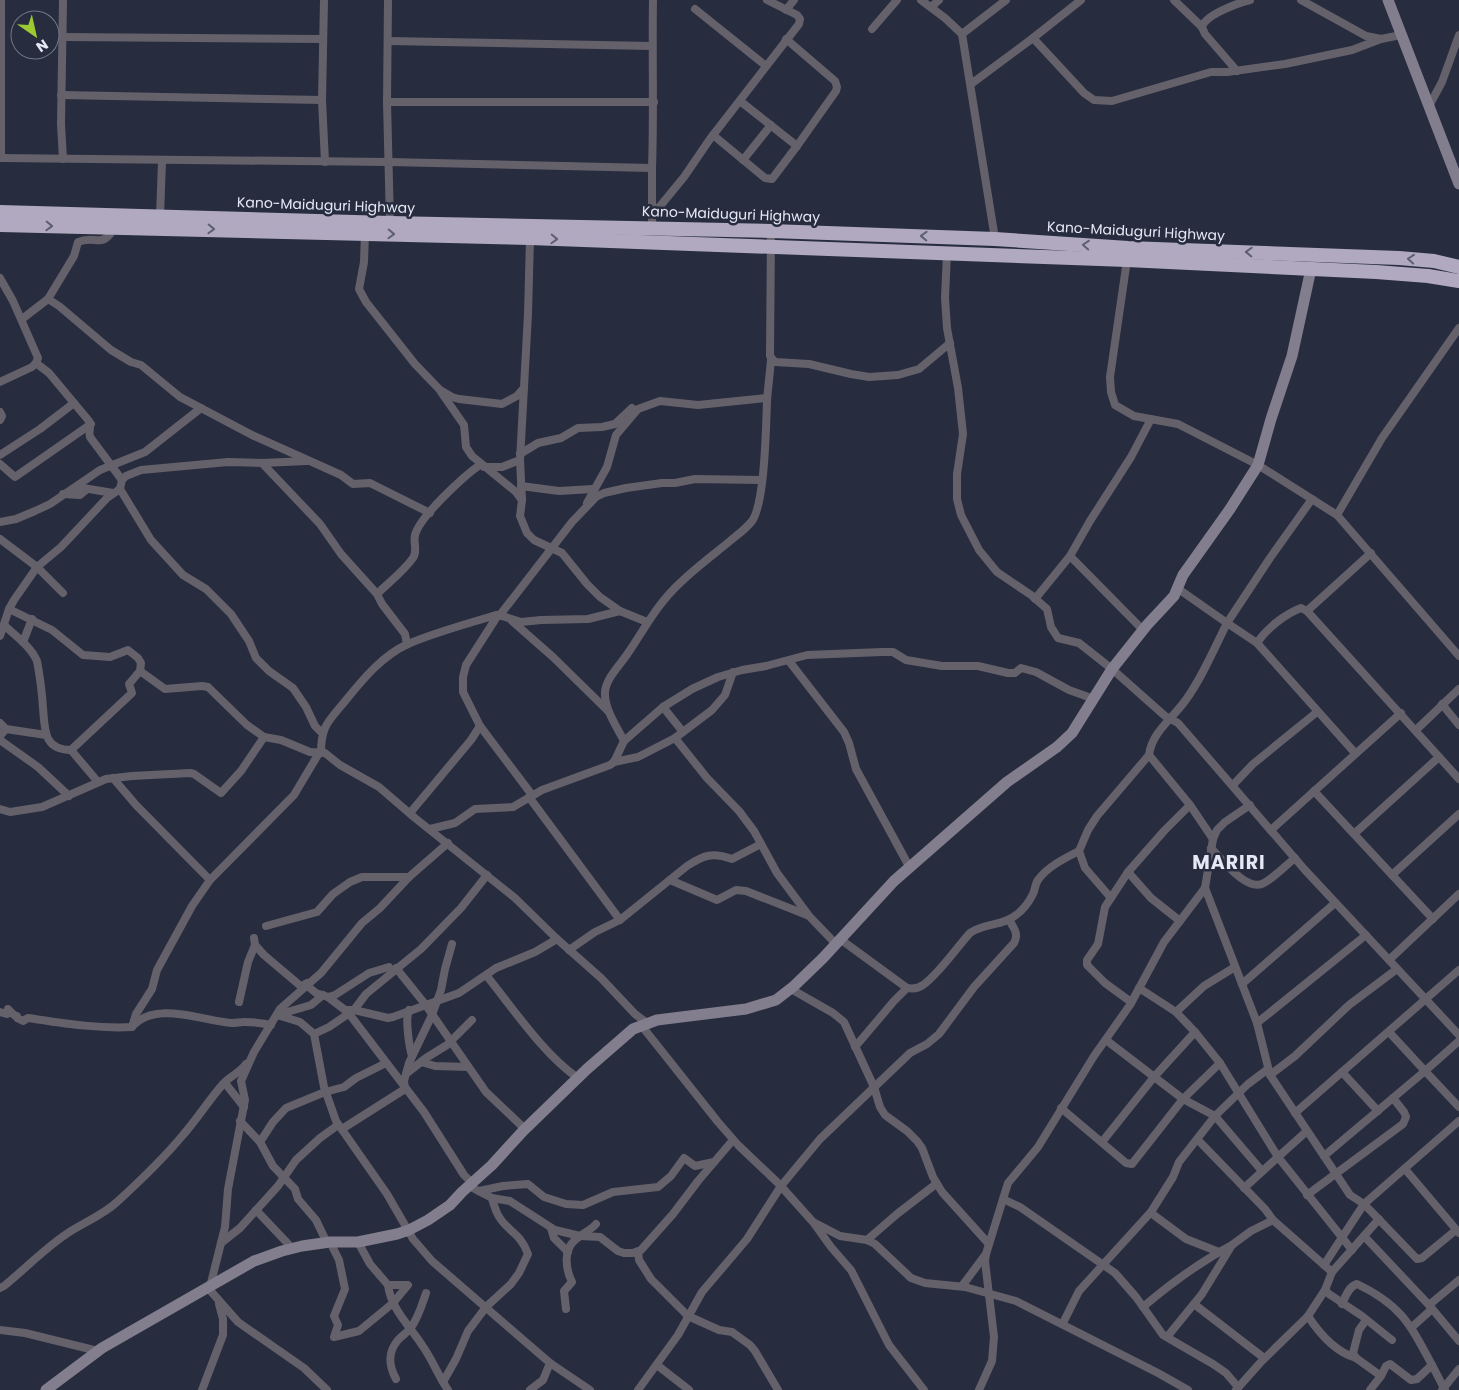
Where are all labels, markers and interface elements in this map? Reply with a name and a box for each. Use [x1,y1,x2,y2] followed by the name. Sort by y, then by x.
[10,10,60,60] north arrow
[32,35,52,57] text: N
[237,192,415,218] street label: Kano-Maiduguri Highway
[642,201,820,227] street label: Kano-Maiduguri Highway
[1047,216,1226,246] street label: Kano-Maiduguri Highway
[45,221,53,232] one-way arrow
[208,224,215,234] one-way arrow
[388,229,395,239] one-way arrow
[920,231,928,242] one-way arrow
[550,234,558,245] one-way arrow
[1082,240,1090,251] one-way arrow
[1244,247,1252,258] one-way arrow
[1407,254,1415,265] one-way arrow
[1192,849,1266,876] district label: MARIRI

